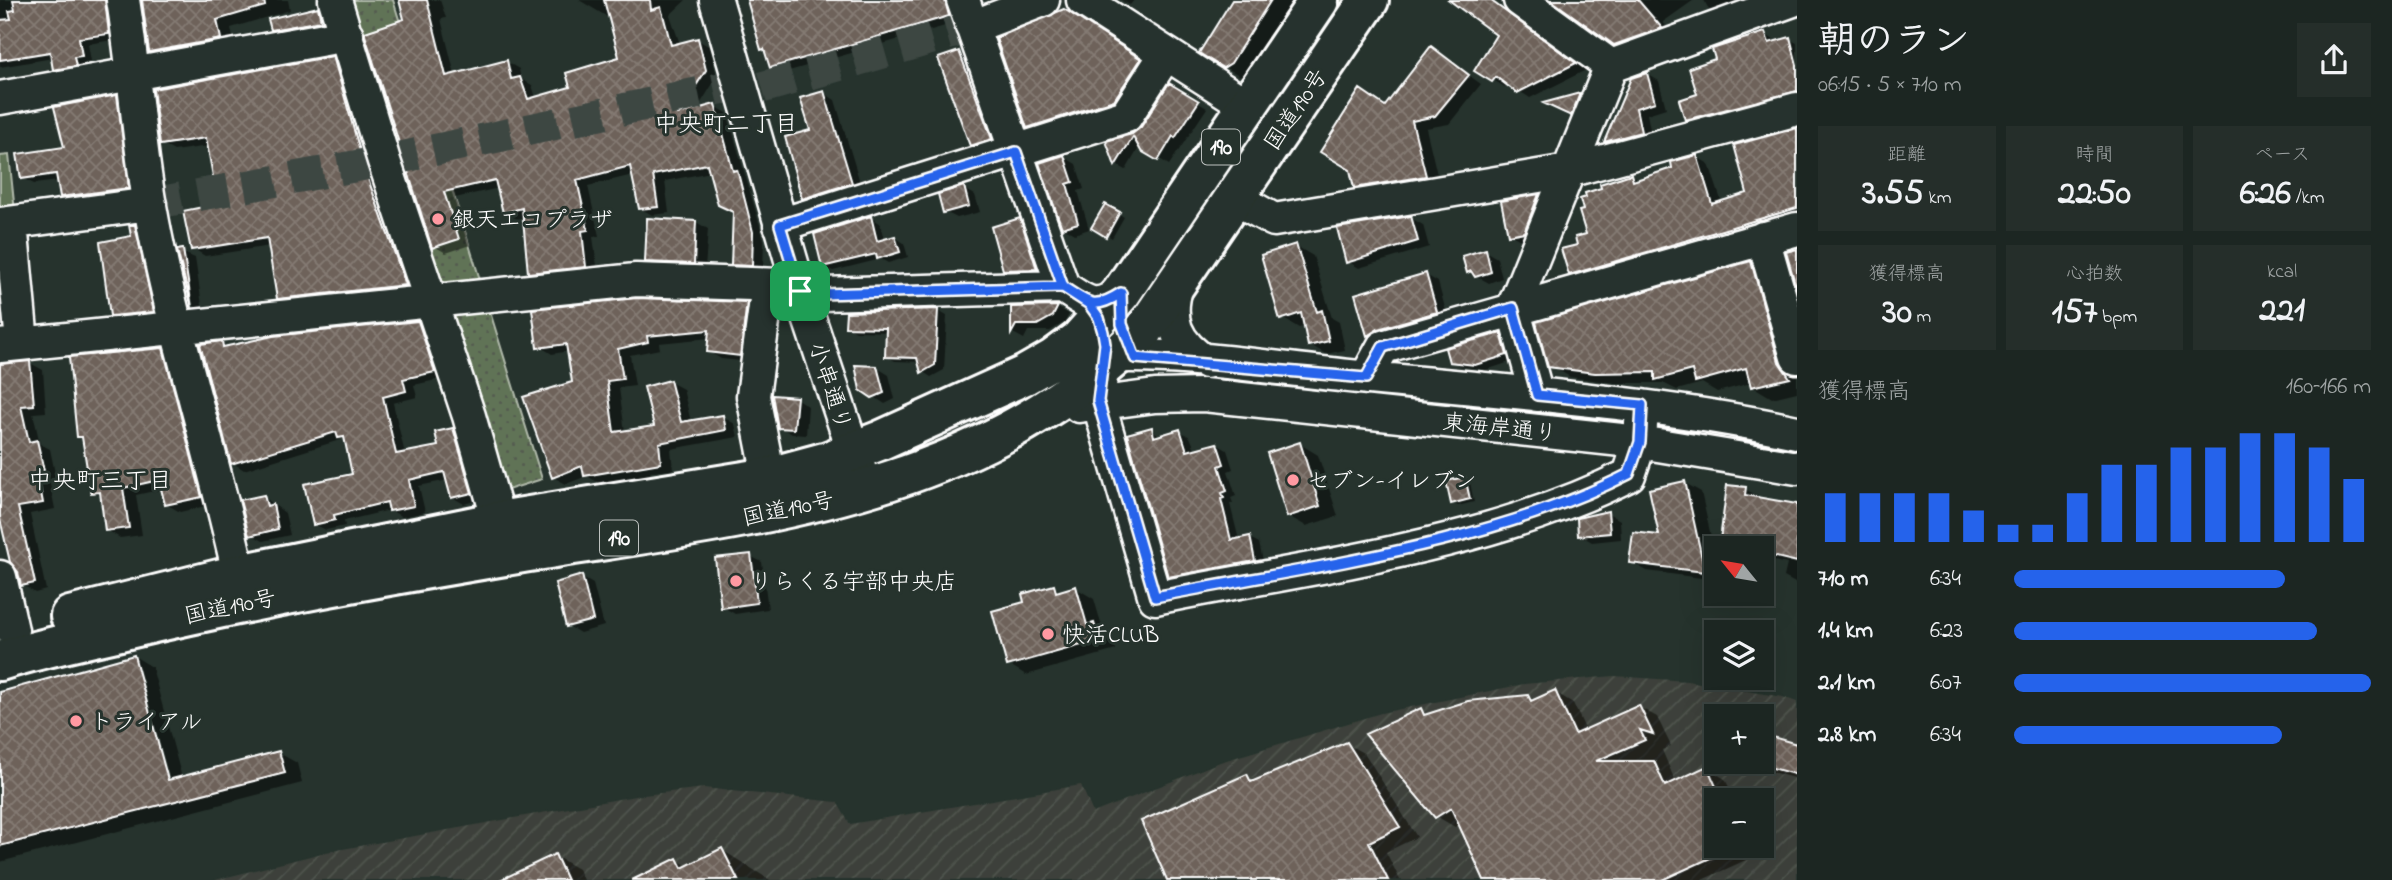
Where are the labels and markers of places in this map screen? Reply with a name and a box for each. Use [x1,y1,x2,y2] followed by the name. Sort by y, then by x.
[452,205,613,238] place label: 銀天エコプラザ
[430,211,446,227] marker: 銀天エコプラザ
[770,261,830,321] pin
[1307,466,1477,499] place label: セブン-イレブン
[1285,472,1301,488] marker: セブン-イレブン
[750,567,957,600] place label: りらくる宇部中央店
[728,573,744,589] marker: りらくる宇部中央店
[1062,620,1159,653] place label: 快活CLUB
[1040,626,1056,642] marker: 快活CLUB
[90,707,203,740] place label: トライアル
[68,713,84,729] marker: トライアル

